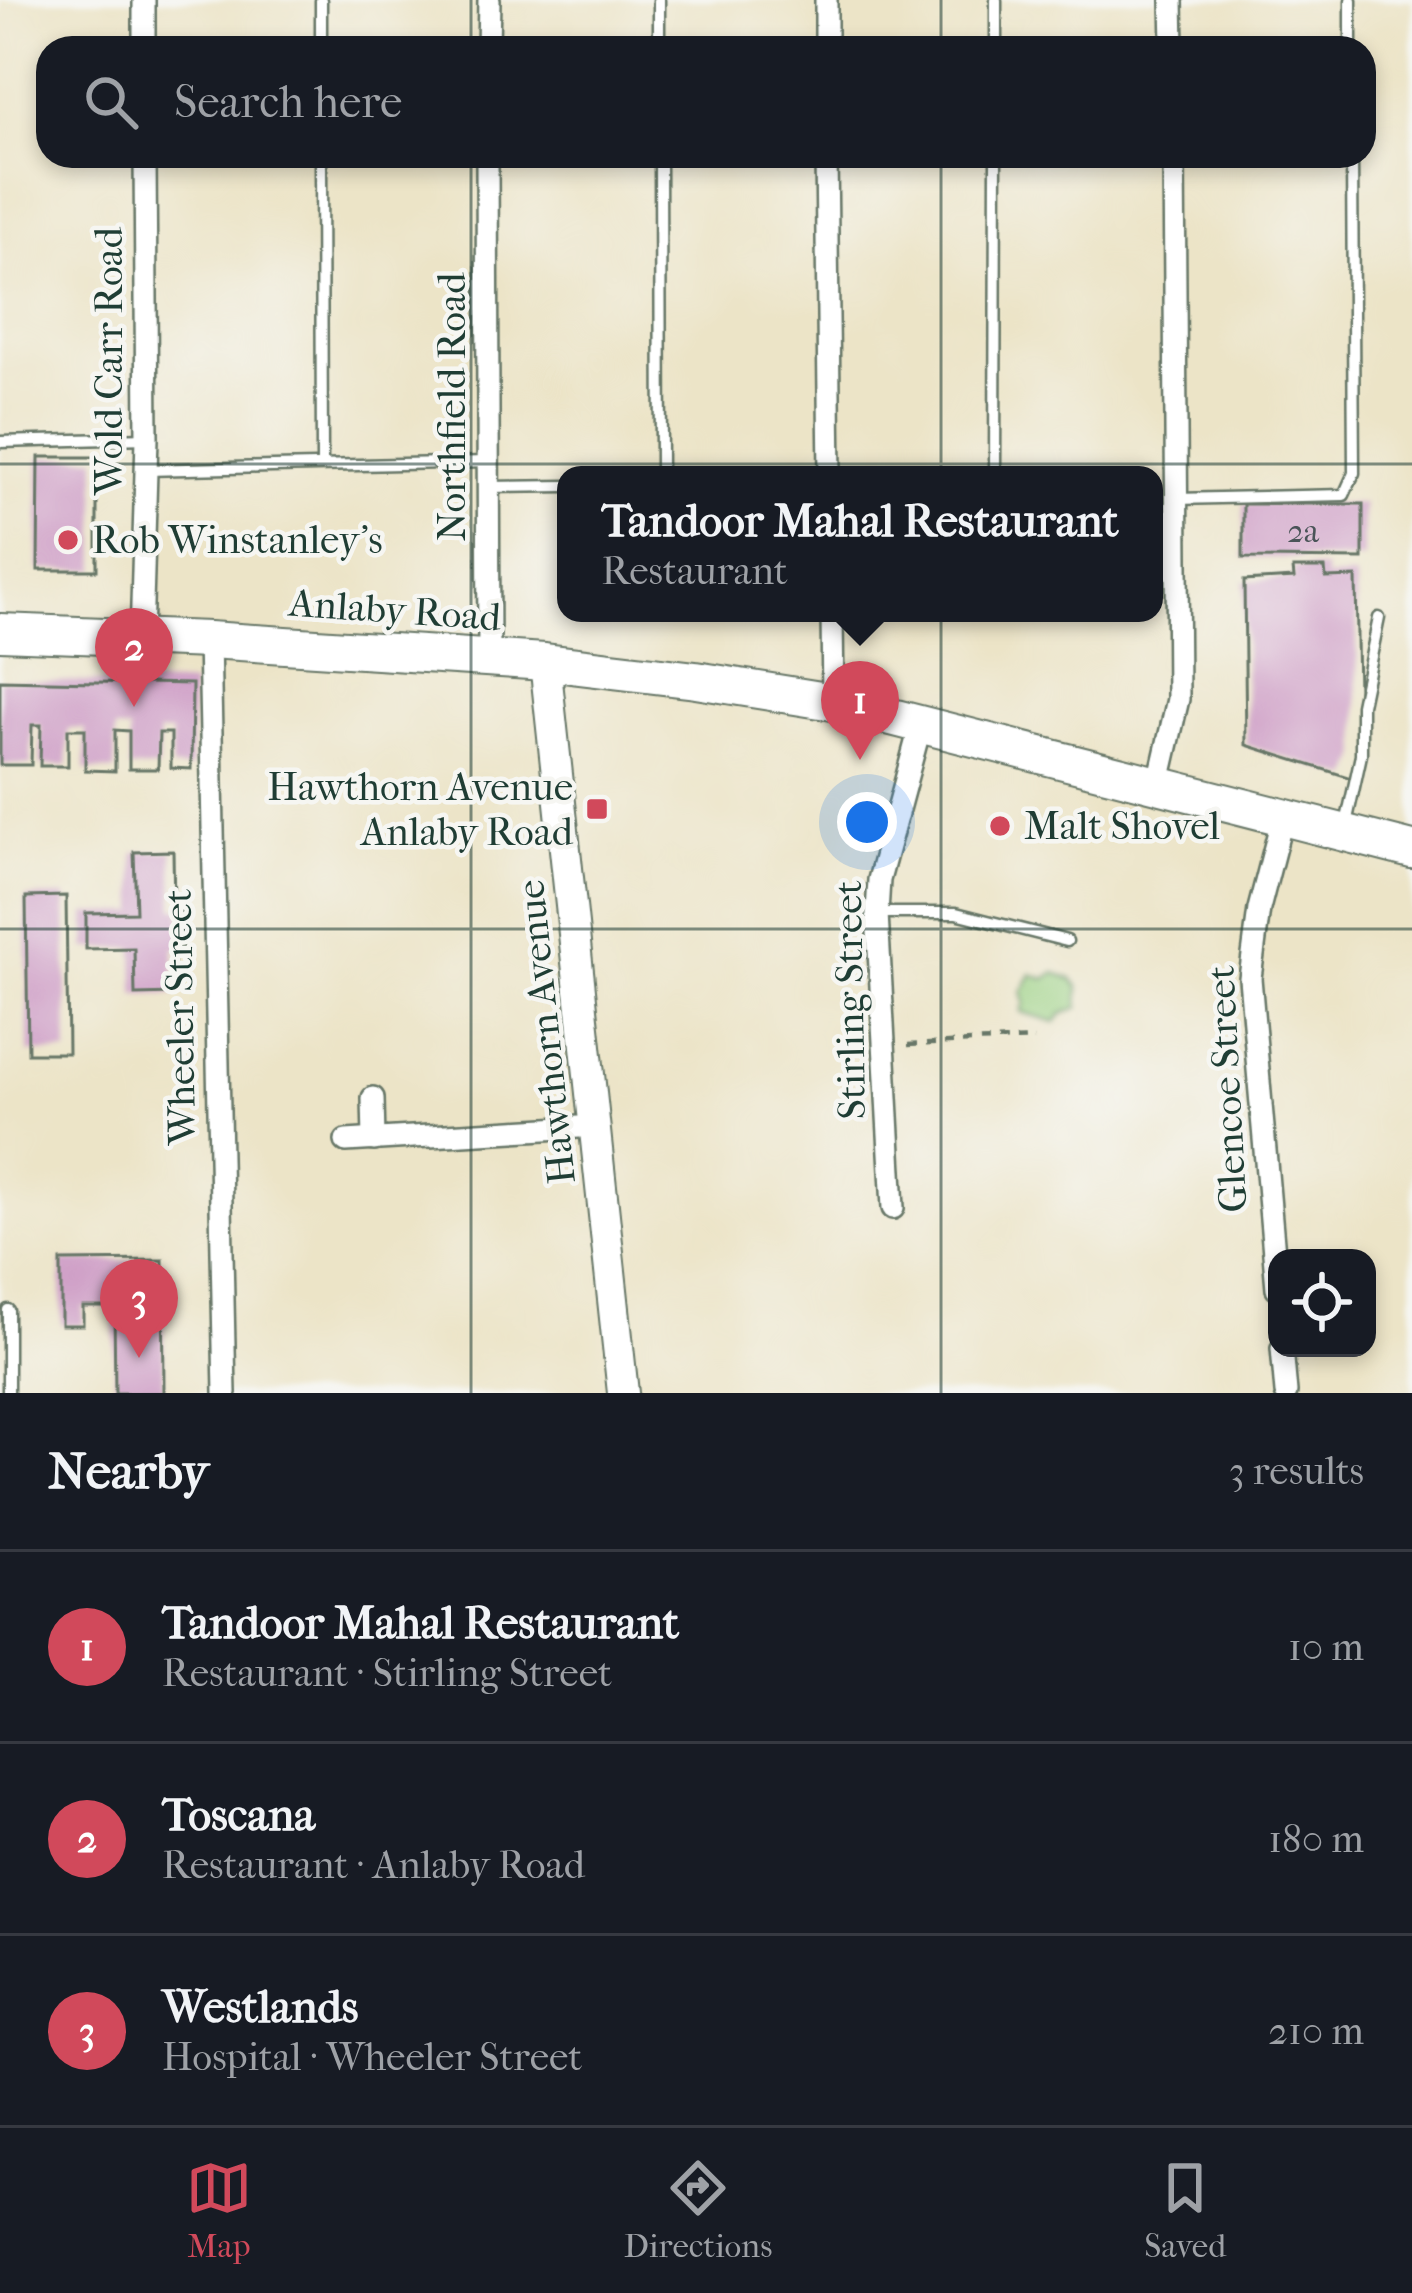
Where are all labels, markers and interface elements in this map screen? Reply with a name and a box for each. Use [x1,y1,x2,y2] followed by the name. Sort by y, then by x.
[36,36,1376,168] search box
[78,69,144,135] icon: search
[174,76,402,129] text: Search here
[86,226,132,496] street label: Wold Carr Road
[429,272,475,541] street label: Northfield Road
[557,466,1163,622] popup
[602,495,1118,548] text: Tandoor Mahal Restaurant
[1287,512,1320,551] house number: 2a
[92,517,383,563] place label: Rob Winstanley's
[55,527,81,553] marker: Rob Winstanley's
[602,548,788,594] text: Restaurant
[286,580,503,640] street label: Anlaby Road
[95,608,173,707] pin: 2
[821,661,899,760] pin: 1
[267,764,574,855] place label: Hawthorn Avenue Anlaby Road
[837,792,897,852] your location
[584,796,610,822] marker: Hawthorn Avenue Anlaby Road
[1024,803,1220,849] place label: Malt Shovel
[987,813,1013,839] marker: Malt Shovel
[507,878,585,1186] street label: Hawthorn Avenue
[825,880,875,1120] street label: Stirling Street
[155,889,205,1146] street label: Wheeler Street
[1198,964,1256,1214] street label: Glencoe Street
[1268,1249,1376,1357] map controls
[1268,1249,1376,1357] button: locate
[100,1259,178,1358] pin: 3
[48,1441,209,1501] text: Nearby
[1229,1448,1364,1494] text: 3 results
[162,1597,679,1650] text: Tandoor Mahal Restaurant
[80,1624,94,1670] text: 1
[1288,1624,1364,1670] text: 10 m
[162,1650,612,1696] text: Restaurant · Stirling Street
[162,1789,315,1842] text: Toscana
[77,1816,97,1862] text: 2
[1268,1816,1364,1862] text: 180 m
[162,1842,585,1888] text: Restaurant · Anlaby Road
[162,1981,358,2034] text: Westlands
[79,2008,95,2054] text: 3
[1268,2008,1364,2054] text: 210 m
[162,2034,582,2080] text: Hospital · Wheeler Street
[186,2155,252,2266] tab: Map
[624,2155,772,2266] tab: Directions
[1144,2155,1226,2266] tab: Saved

